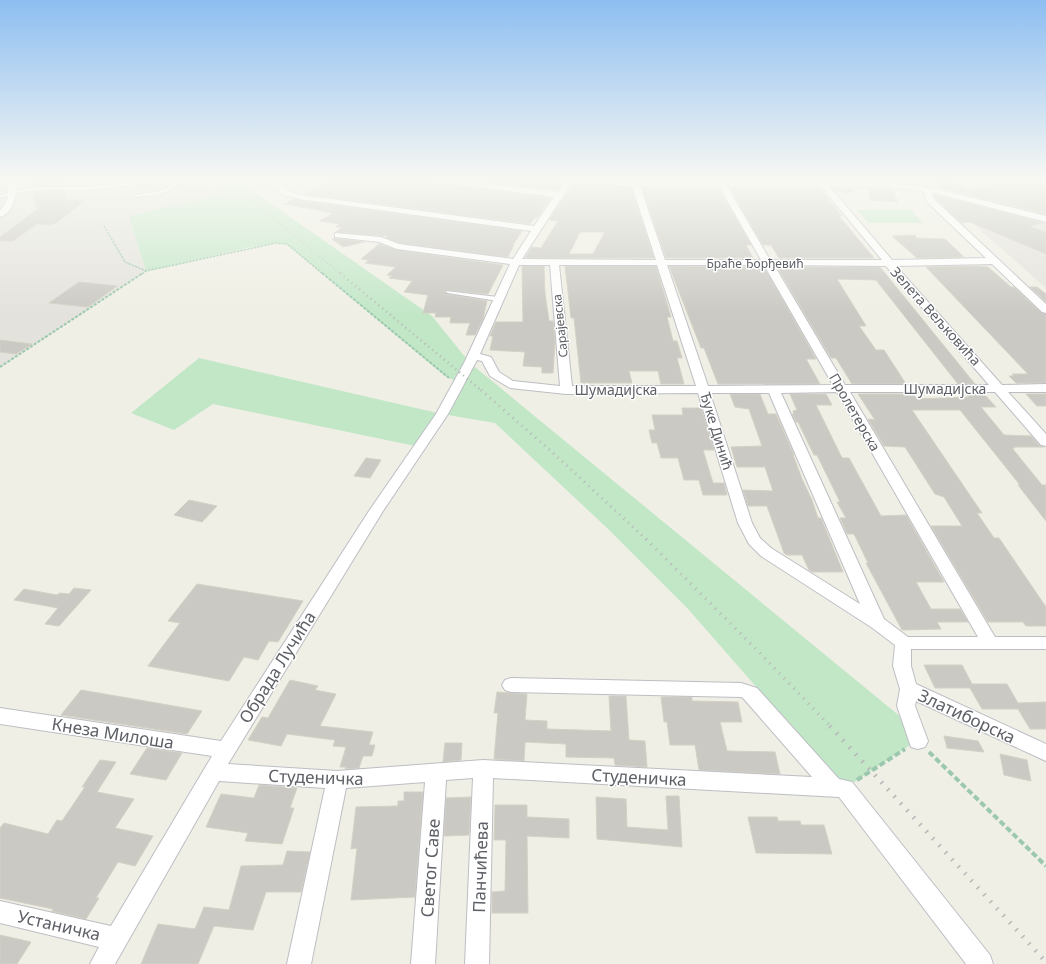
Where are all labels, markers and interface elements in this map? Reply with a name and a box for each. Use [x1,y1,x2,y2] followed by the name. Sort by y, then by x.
[706,255,804,272] street label: Браће Ђорђевић
[887,263,985,369] street label: Зелета Вељковића
[548,294,572,358] street label: Сарајевска
[825,369,885,455] street label: Пролетерска
[904,379,986,398] street label: Шумадијска
[575,380,657,399] street label: Шумадијска
[696,390,738,472] street label: Ђуке Динић
[233,607,321,727] street label: Обрада Лучића
[915,683,1019,749] street label: Златиборска
[50,712,176,754] street label: Кнеза Милоша
[591,763,687,791] street label: Студеничка
[268,764,364,790] street label: Студеничка
[415,818,445,918] street label: Светог Саве
[467,821,493,913] street label: Панчићева
[15,904,103,946] street label: Устаничка

